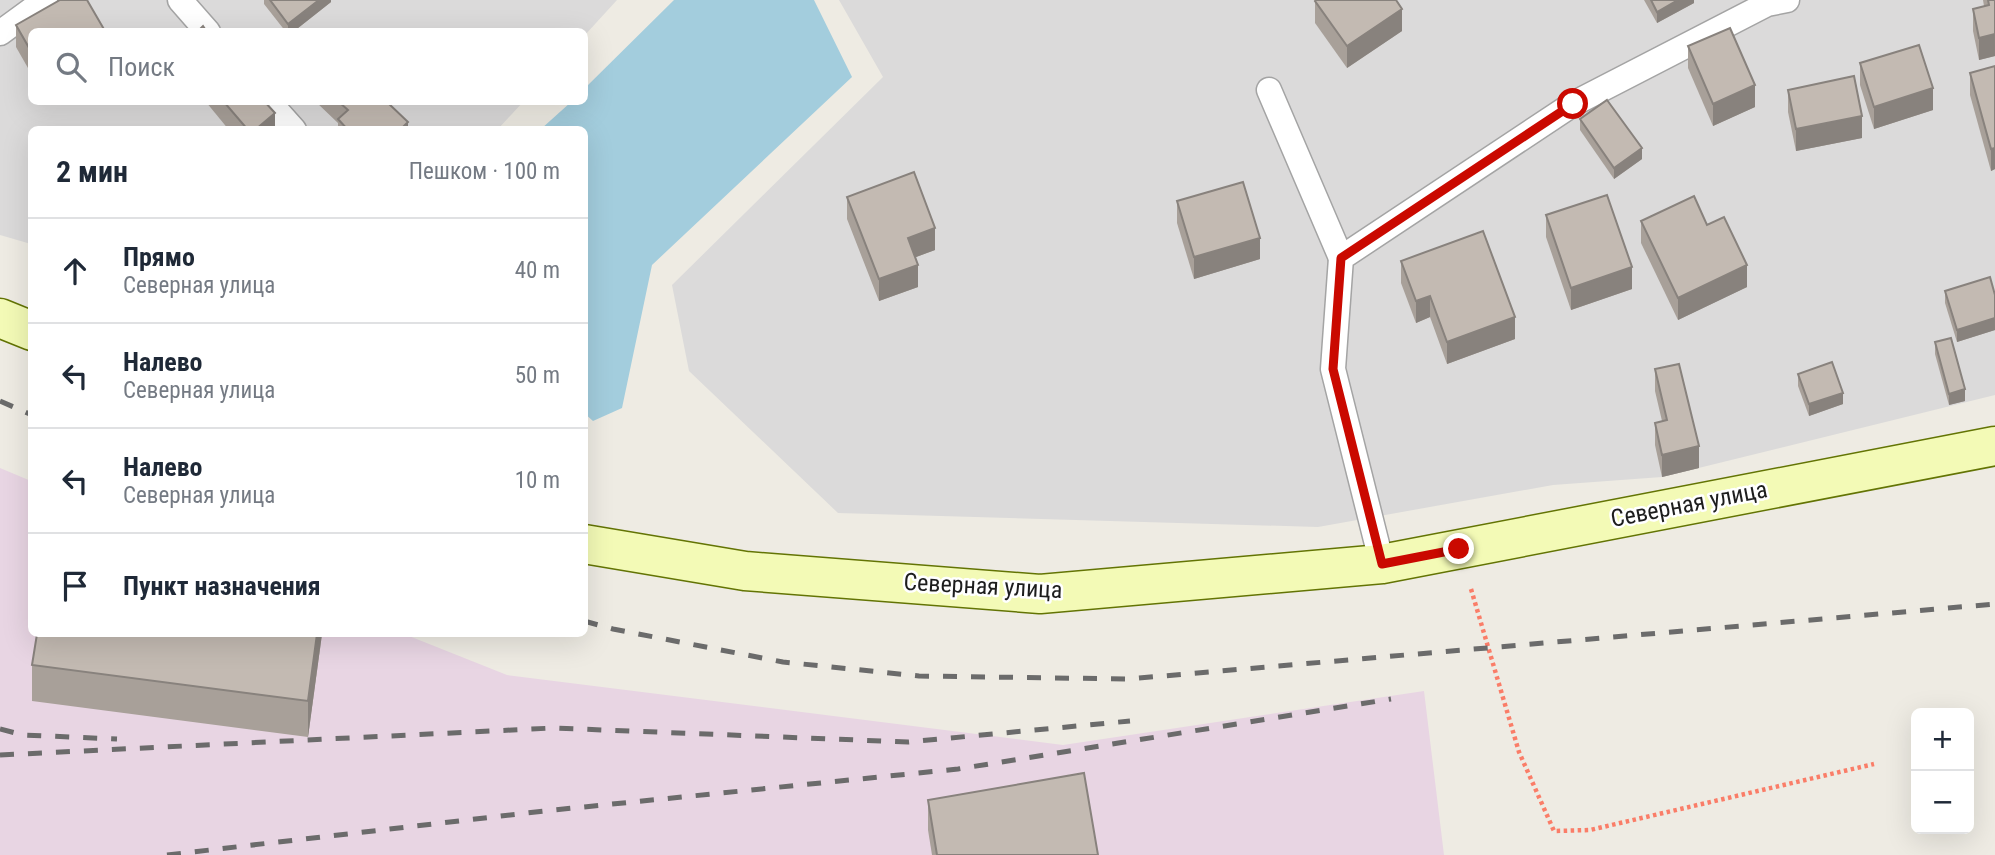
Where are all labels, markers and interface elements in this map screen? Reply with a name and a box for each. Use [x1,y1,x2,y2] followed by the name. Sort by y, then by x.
[28,28,588,105] search box
[52,48,90,86] icon: search
[108,52,175,82] text: Поиск
[1557,88,1588,119] route start
[56,154,128,189] text: 2 мин
[409,158,560,185] text: Пешком · 100 m
[123,242,195,272] text: Прямо
[56,252,94,290] icon: ahead
[515,257,560,284] text: 40 m
[123,272,275,299] text: Северная улица
[123,347,203,377] text: Налево
[56,357,94,395] icon: left
[515,362,560,389] text: 50 m
[123,377,275,404] text: Северная улица
[123,452,203,482] text: Налево
[56,462,94,500] icon: left
[515,467,560,494] text: 10 m
[1608,475,1770,533] street label: Северная улица
[123,482,275,509] text: Северная улица
[1443,533,1474,564] route end
[56,567,94,605] icon: arrive
[903,568,1063,604] street label: Северная улица
[123,571,321,601] text: Пункт назначения
[1911,708,1974,834] map controls
[1911,708,1974,771] button: +
[1911,771,1974,834] button: −

